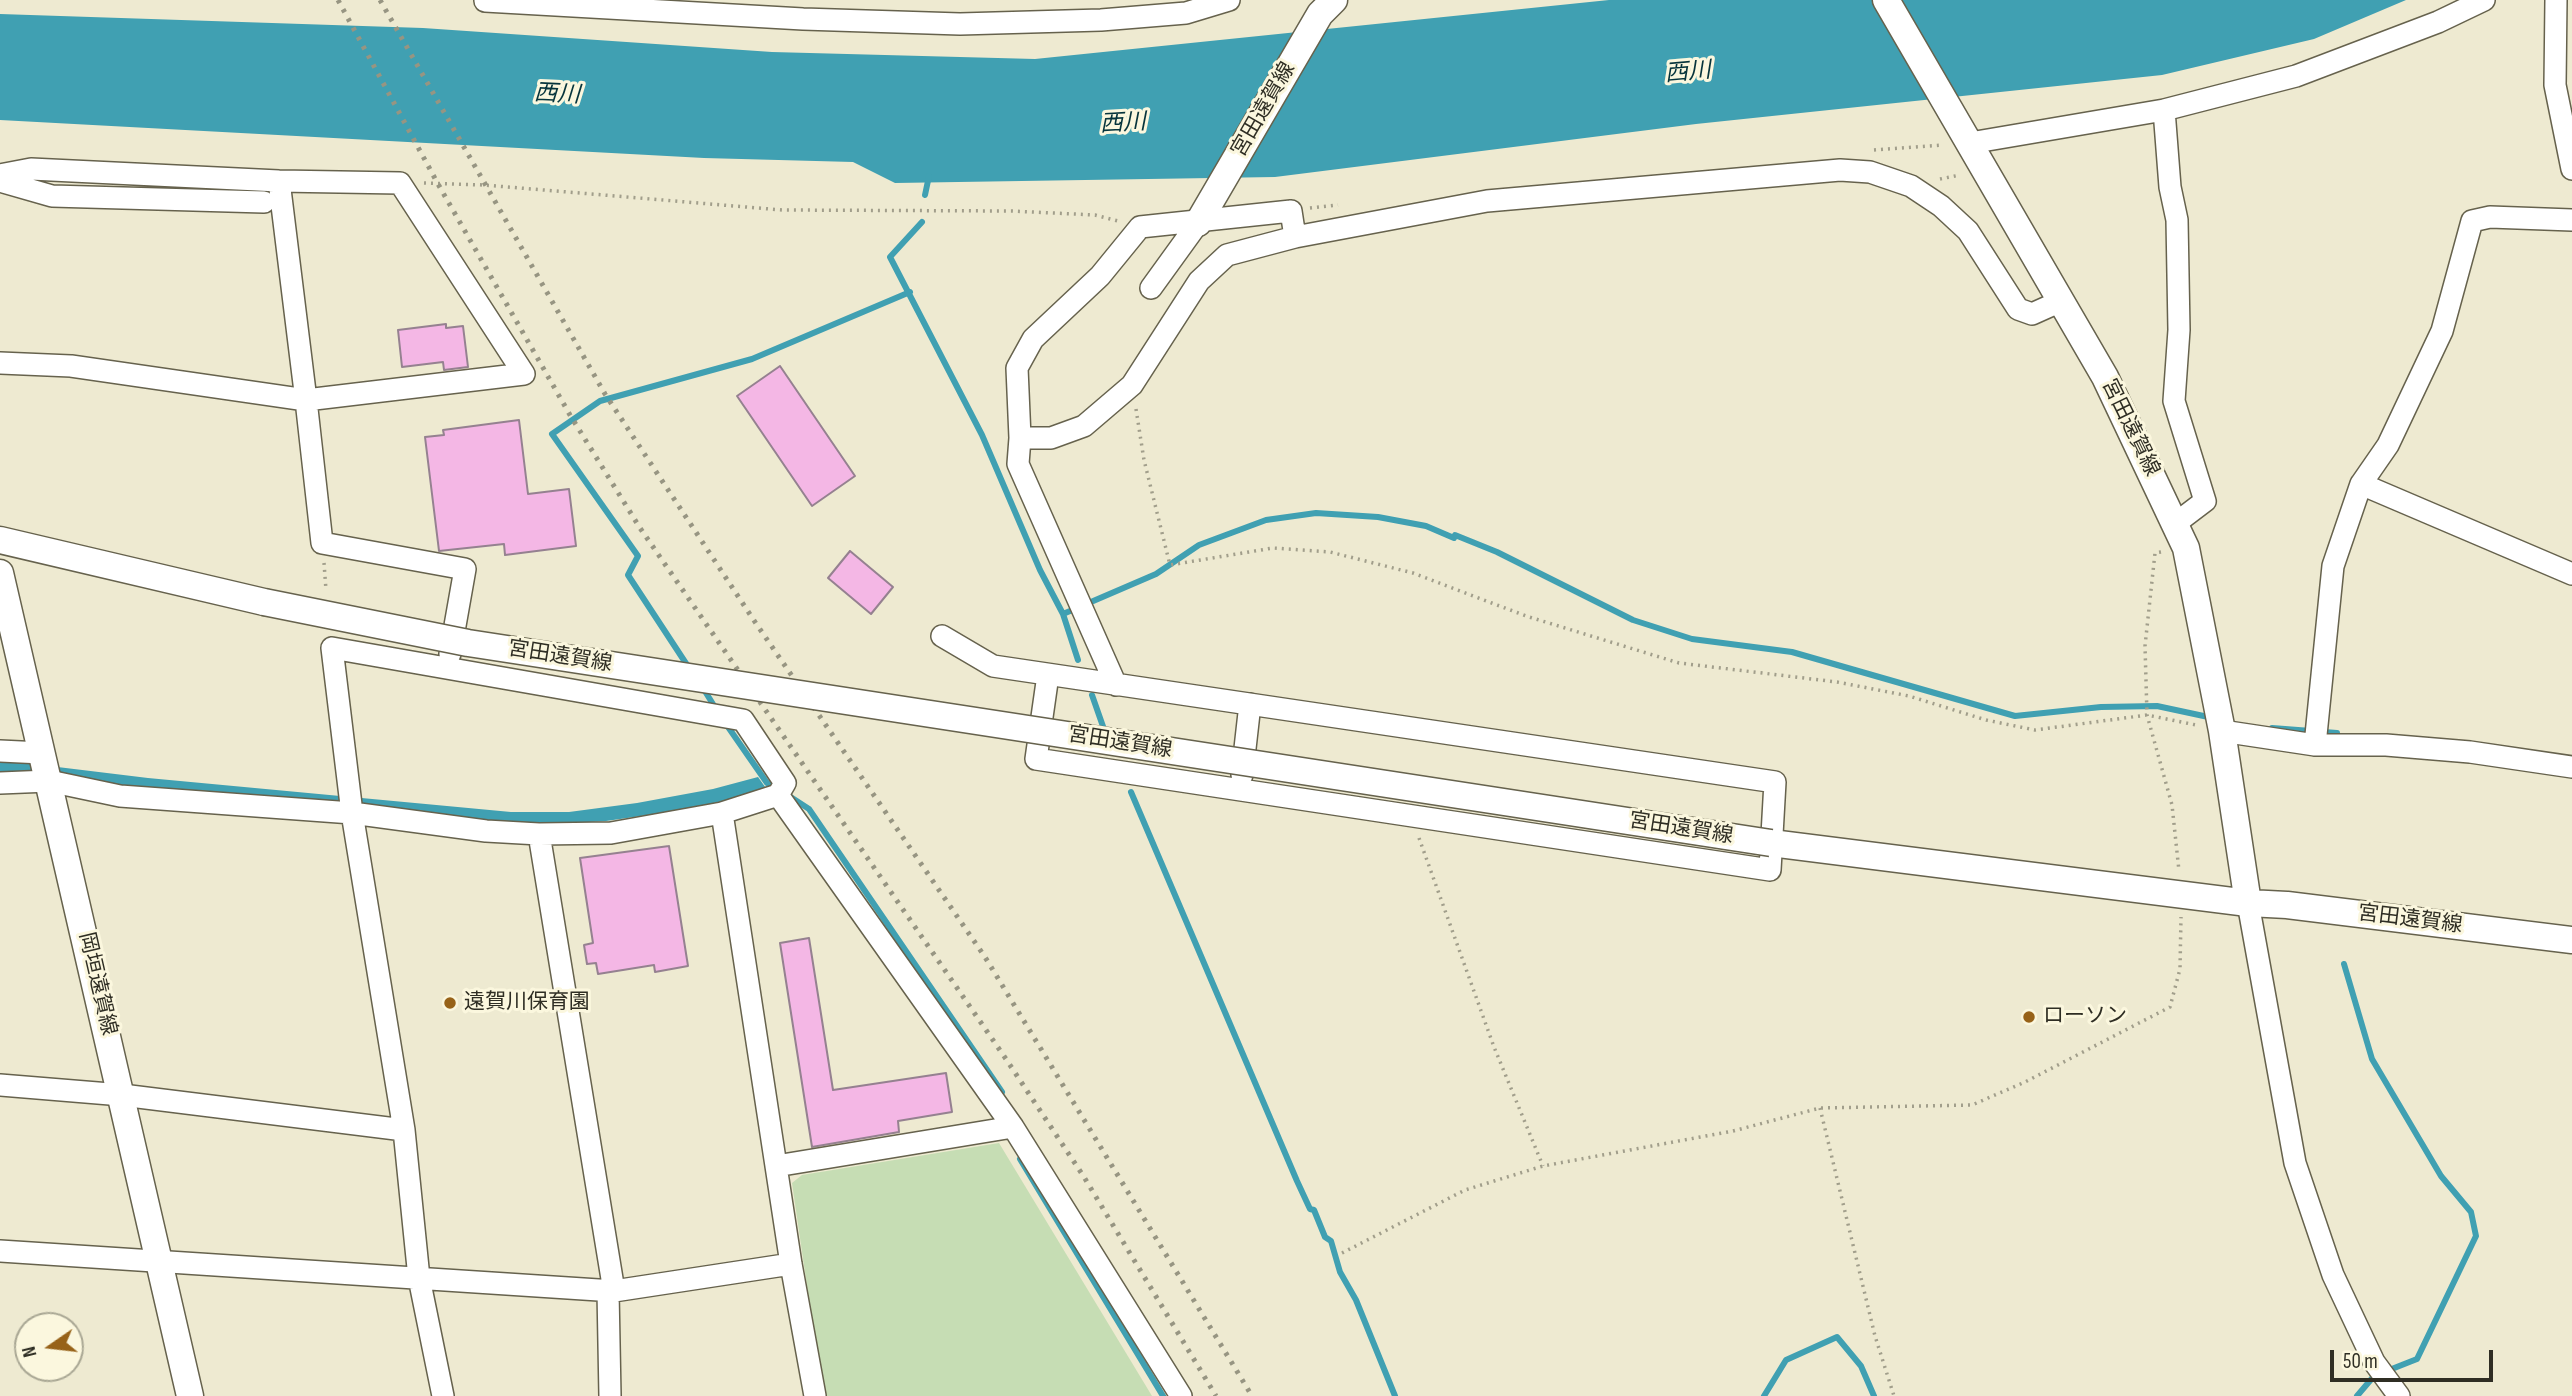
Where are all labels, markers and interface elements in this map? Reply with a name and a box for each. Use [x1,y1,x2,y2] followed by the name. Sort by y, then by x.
[1664,57,1712,89] water label: 西川
[1227,58,1301,162] street label: 宮田遠賀線
[533,80,581,110] water label: 西川
[1099,109,1147,139] water label: 西川
[2096,375,2164,481] street label: 宮田遠賀線
[506,636,614,678] street label: 宮田遠賀線
[1066,722,1174,764] street label: 宮田遠賀線
[1627,808,1735,850] street label: 宮田遠賀線
[2356,901,2464,939] street label: 宮田遠賀線
[73,930,121,1038] street label: 岡垣遠賀線
[464,990,590,1016] place label: 遠賀川保育園
[442,995,458,1011] marker: 遠賀川保育園
[2043,1004,2127,1030] place label: ローソン
[2021,1009,2037,1025] marker: ローソン
[14,1312,84,1382] north arrow
[2334,1336,2497,1380] scale bar
[18,1344,42,1359] text: N
[2343,1349,2378,1374] text: 50 m

